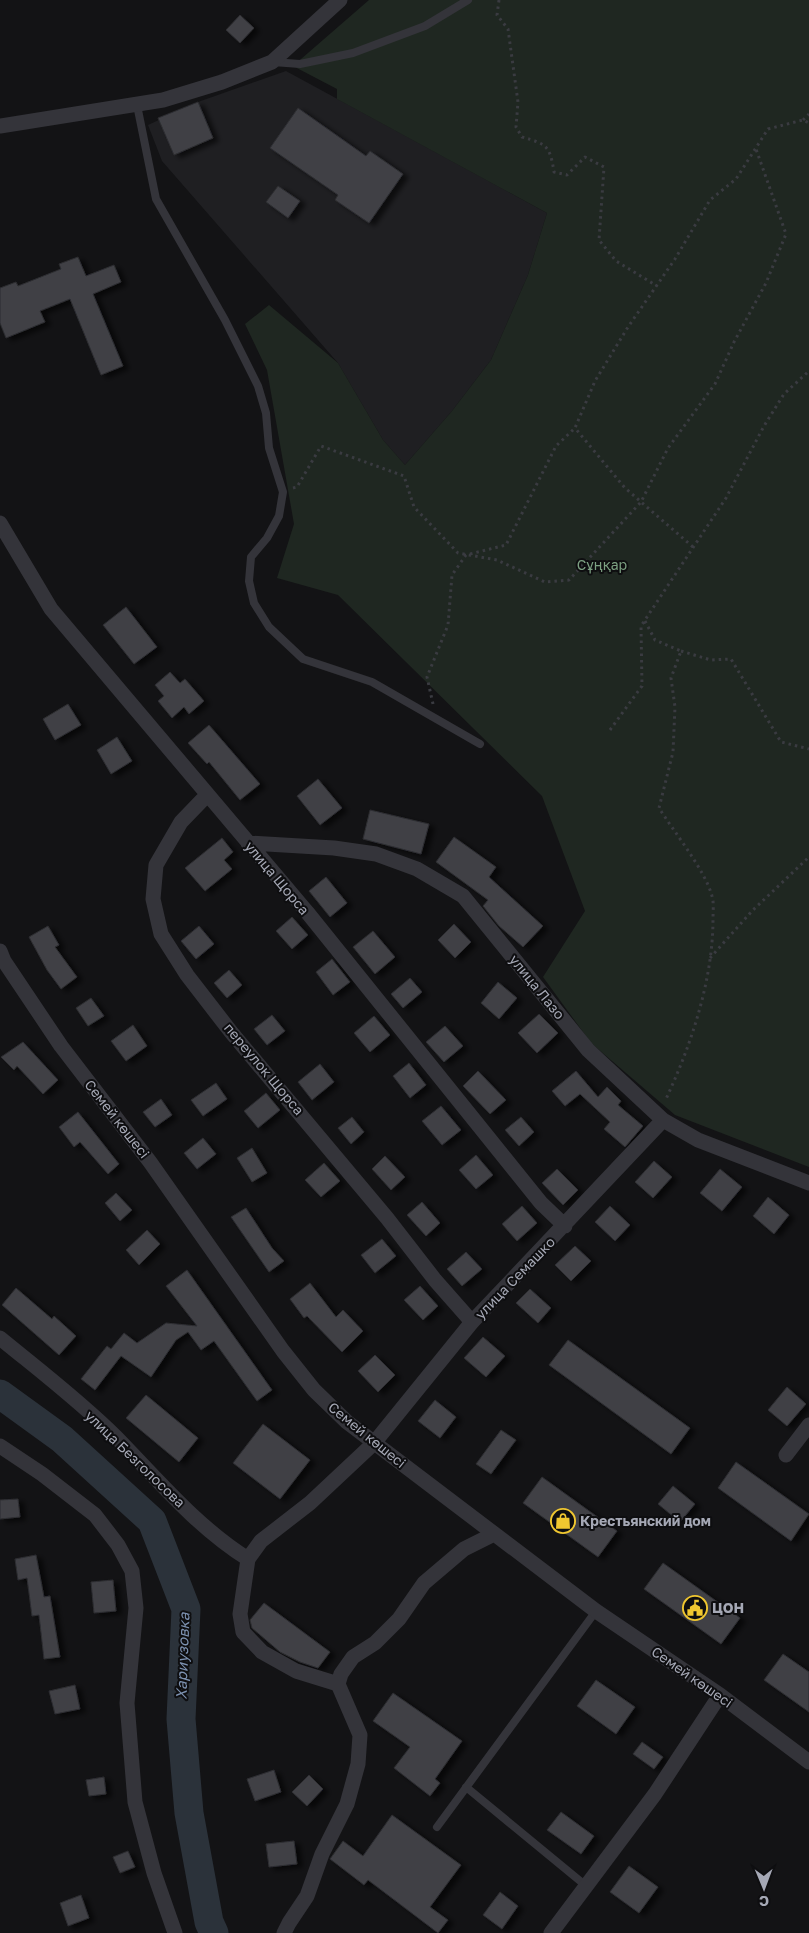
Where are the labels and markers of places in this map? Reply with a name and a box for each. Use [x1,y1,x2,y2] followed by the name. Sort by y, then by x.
[550,1508,576,1534] shop icon: Крестьянский дом
[580,1512,711,1529] place label: Крестьянский дом
[682,1595,708,1621] public building icon: ЦОН
[712,1599,744,1616] place label: ЦОН

